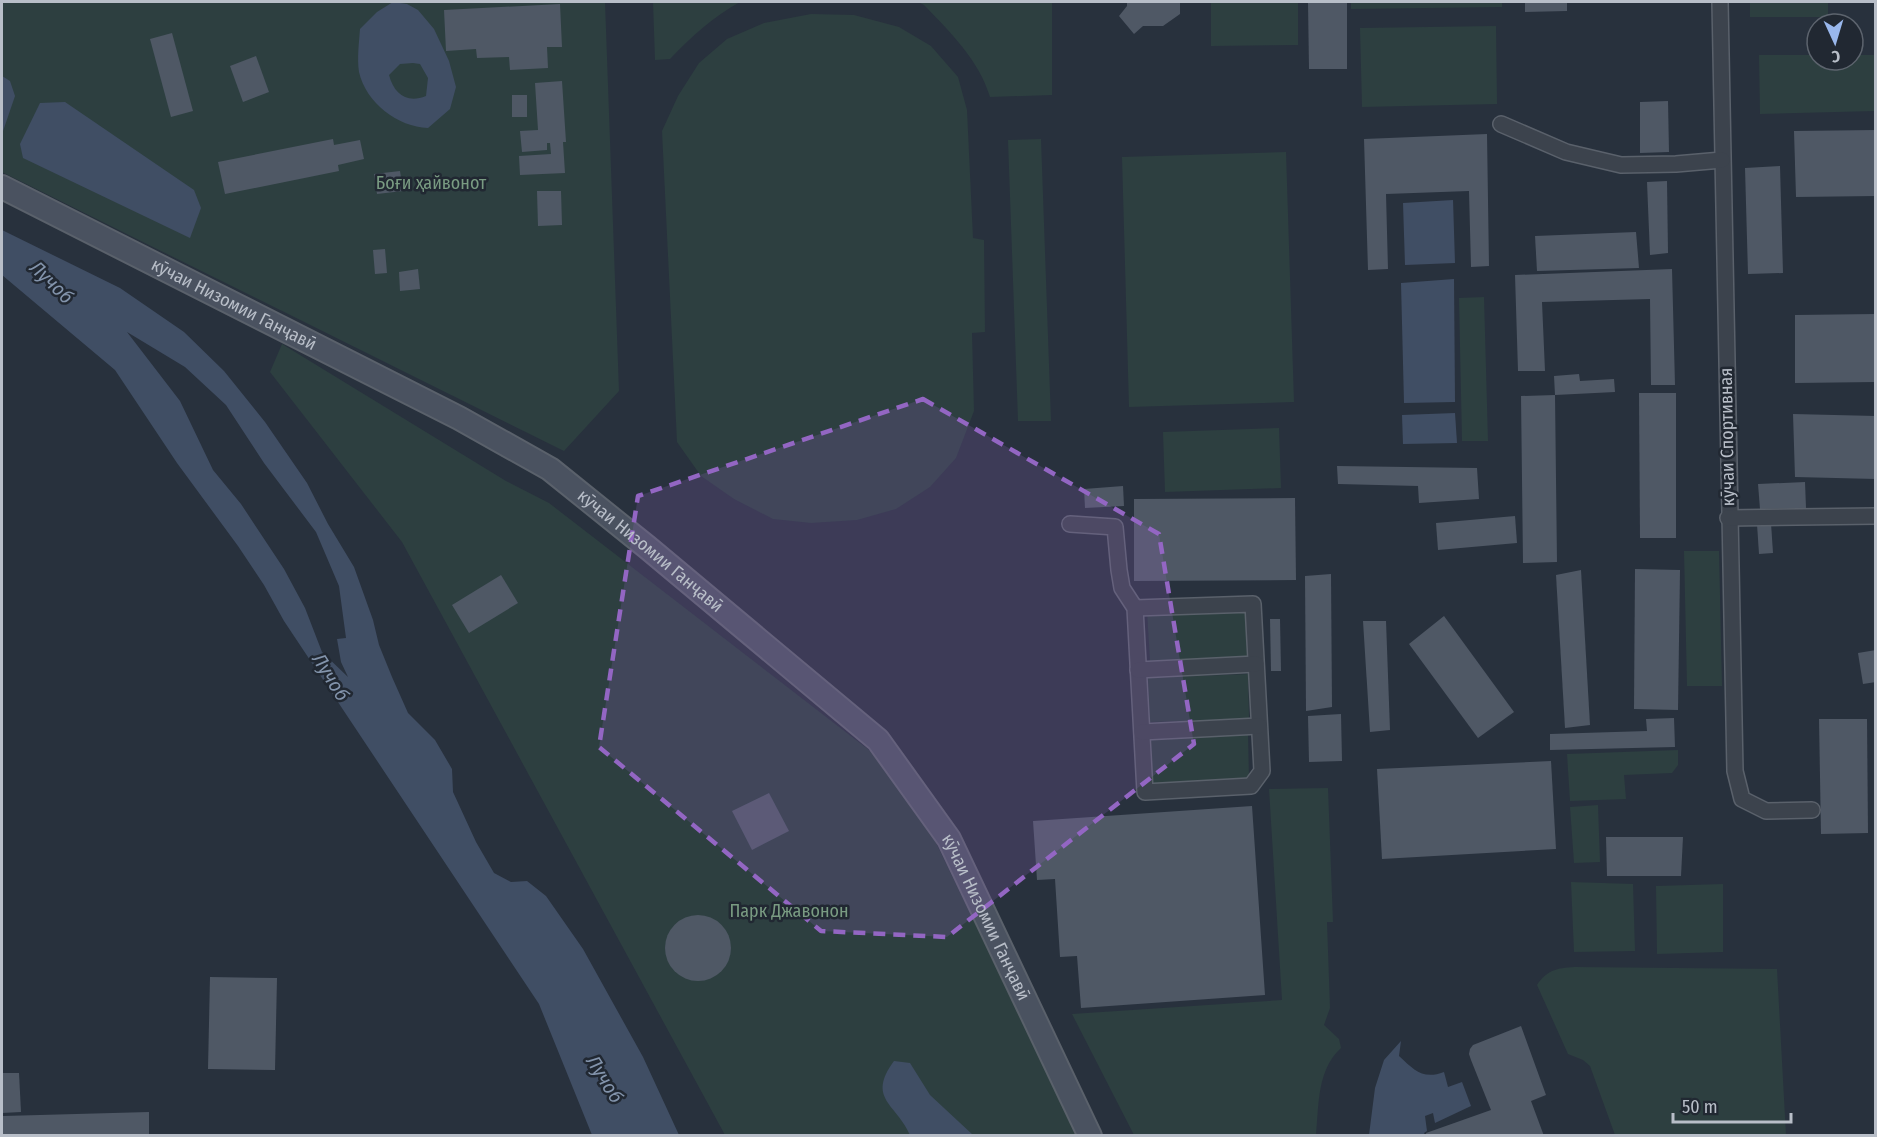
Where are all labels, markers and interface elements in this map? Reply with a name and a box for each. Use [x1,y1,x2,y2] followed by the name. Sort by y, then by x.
[1805,12,1865,72] north arrow
[1831,47,1841,66] text: С
[376,172,487,194] park label: Боғи ҳайвонот
[148,253,320,355] street label: кӯчаи Низомии Ганҷавӣ
[24,255,79,309] water label: Лучоб
[1715,368,1739,506] street label: кӯчаи Спортивная
[573,485,728,617] street label: кӯчаи Низомии Ганҷавӣ
[307,648,355,705] water label: Лучоб
[937,829,1035,1004] street label: кӯчаи Низомии Ганҷавӣ
[729,900,849,922] park label: Парк Джавонон
[581,1050,629,1107] water label: Лучоб
[1673,1086,1792,1124] scale bar
[1682,1096,1718,1118] text: 50 m

